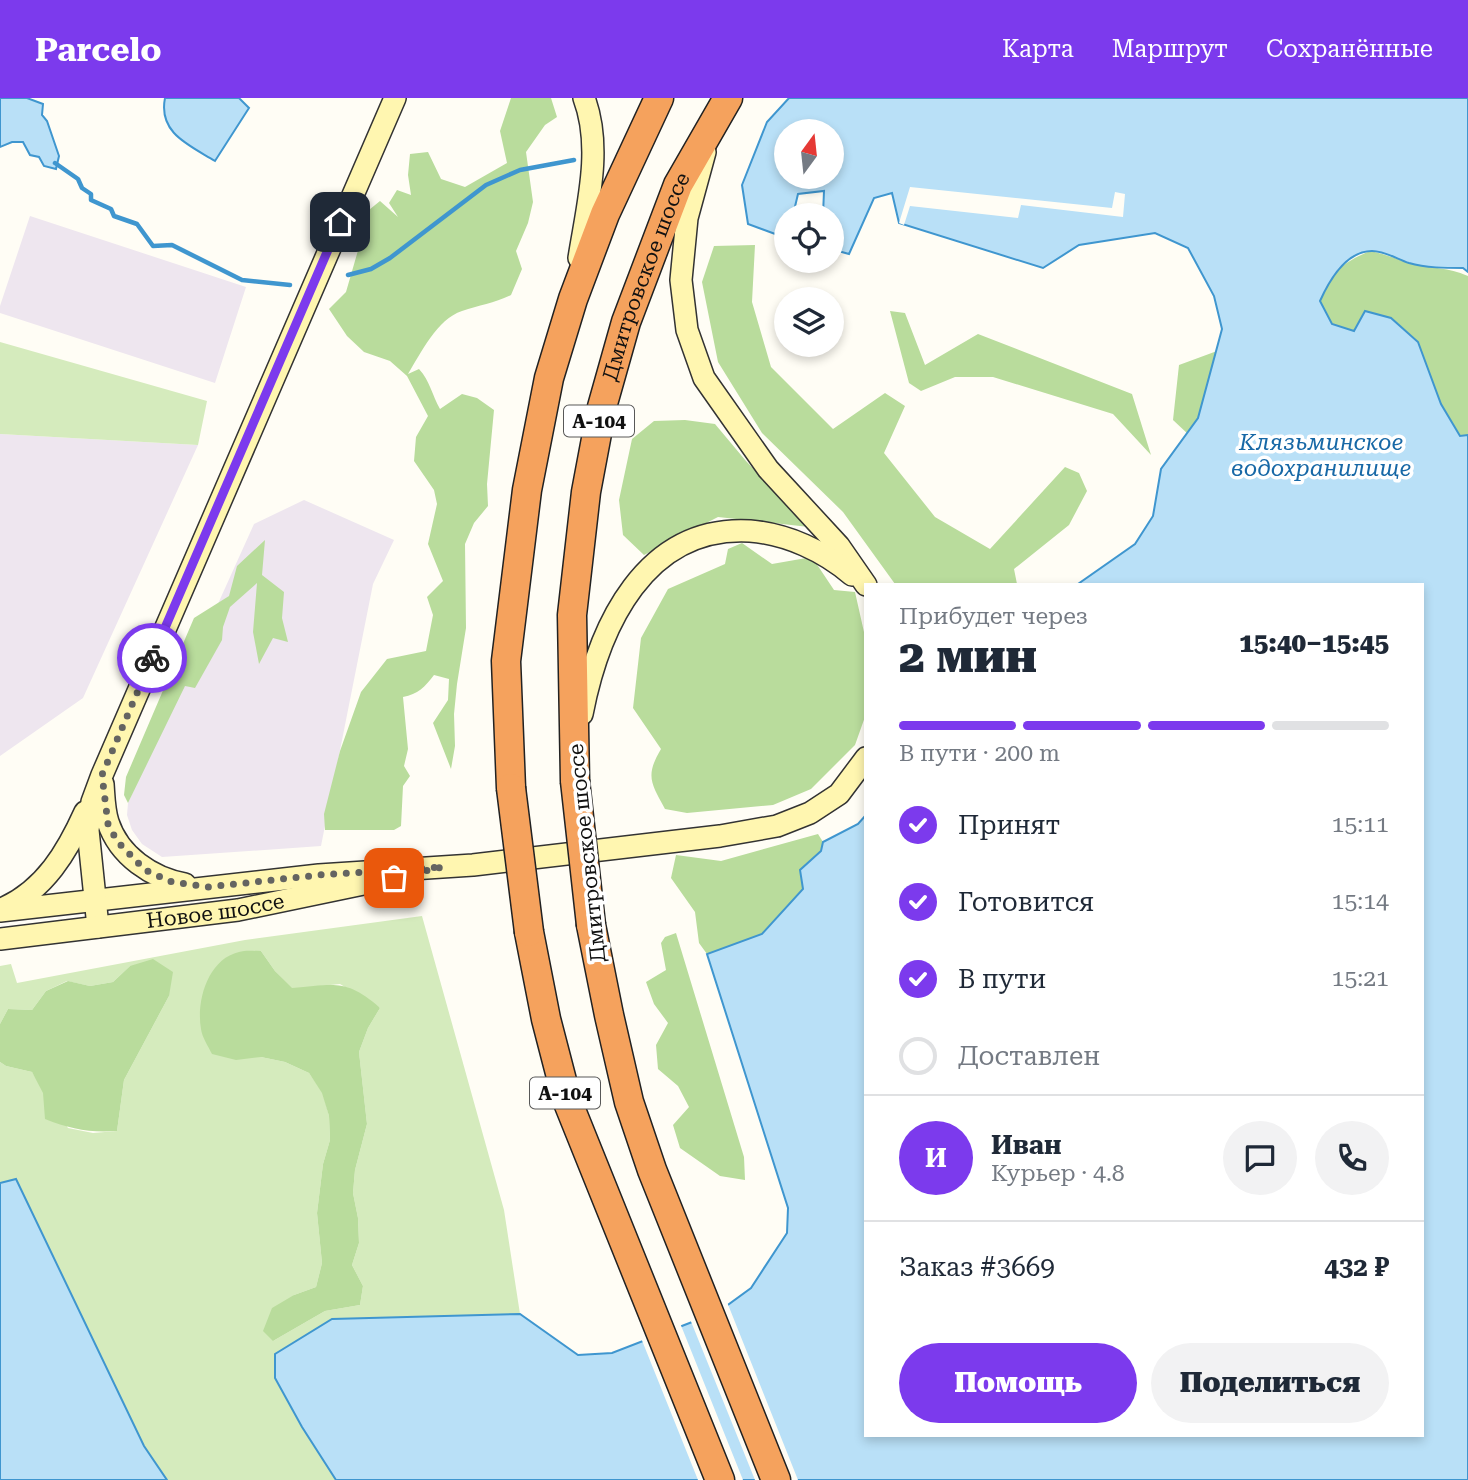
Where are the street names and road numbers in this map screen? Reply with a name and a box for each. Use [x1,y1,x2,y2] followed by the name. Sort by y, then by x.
[598,168,695,383] street label: Дмитровское шоссе
[564,406,634,436] road number: А-104
[564,743,610,963] street label: Дмитровское шоссе
[145,889,286,933] street label: Новое шоссе
[530,1077,600,1108] road number: А-104

